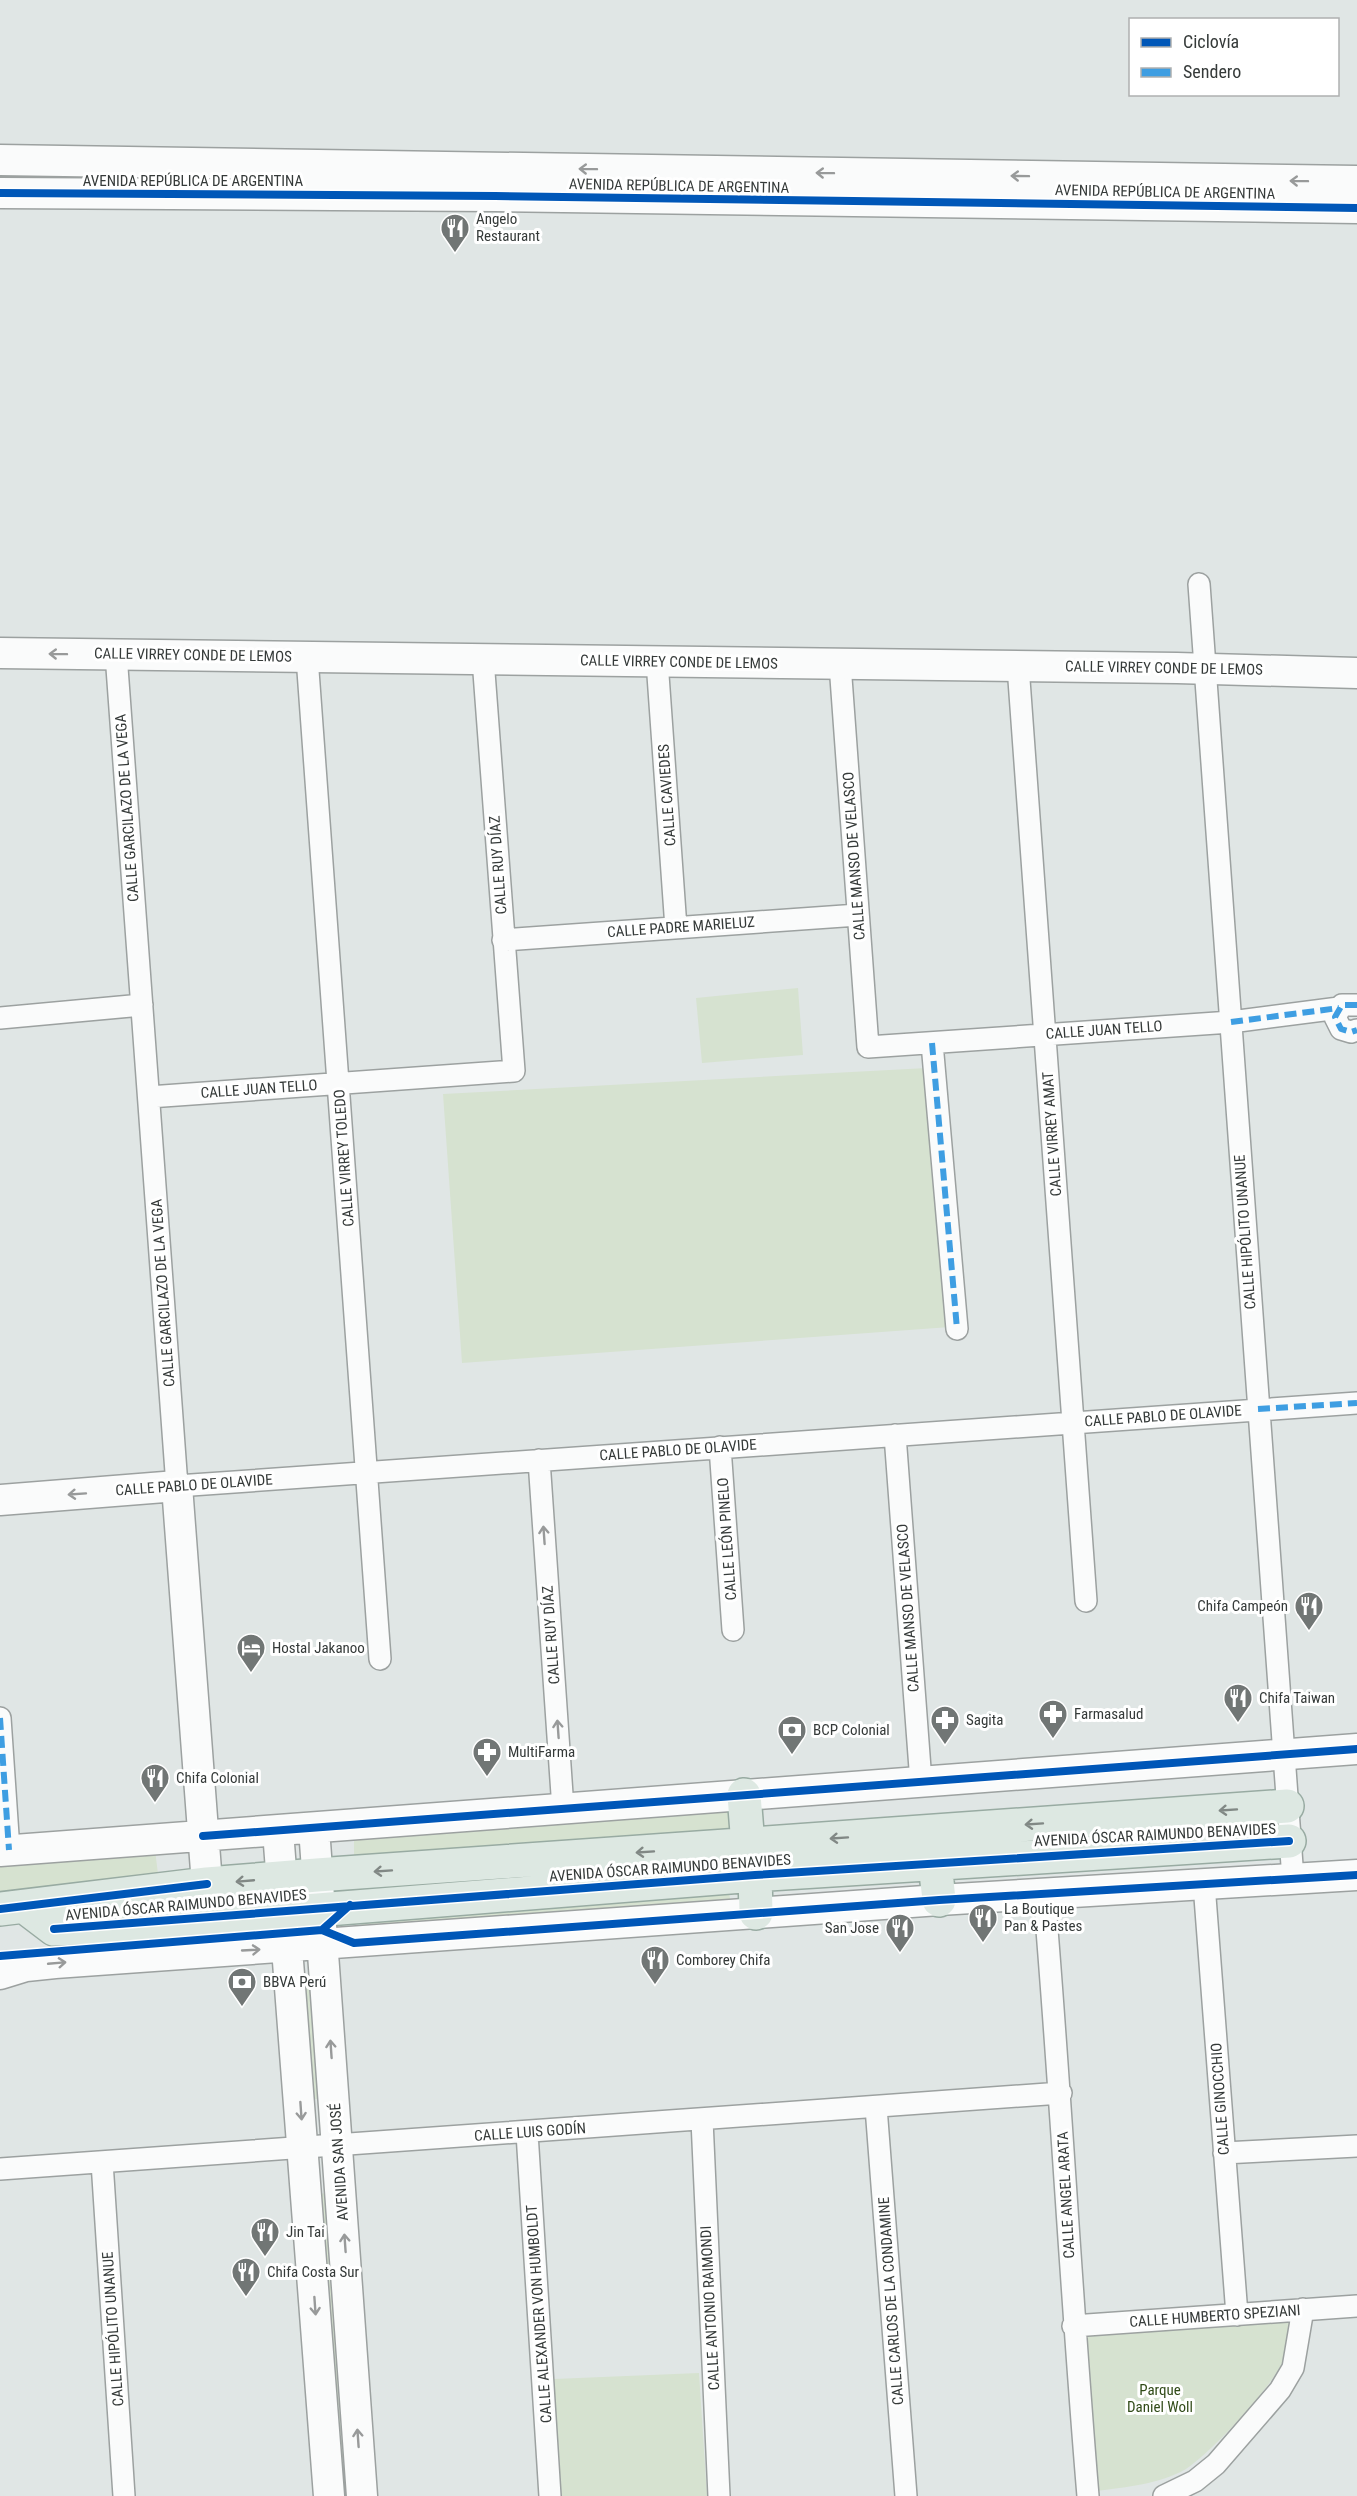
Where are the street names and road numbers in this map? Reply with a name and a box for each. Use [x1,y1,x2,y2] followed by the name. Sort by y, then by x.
[83,172,304,190] street label: AVENIDA REPÚBLICA DE ARGENTINA
[569,175,790,197] street label: AVENIDA REPÚBLICA DE ARGENTINA
[1055,181,1276,203] street label: AVENIDA REPÚBLICA DE ARGENTINA
[94,644,292,666] street label: CALLE VIRREY CONDE DE LEMOS
[580,651,778,673] street label: CALLE VIRREY CONDE DE LEMOS
[1065,657,1263,679] street label: CALLE VIRREY CONDE DE LEMOS
[111,713,143,903] street label: CALLE GARCILAZO DE LA VEGA
[654,743,680,847] street label: CALLE CAVIEDES
[839,771,869,941] street label: CALLE MANSO DE VELASCO
[486,815,510,915] street label: CALLE RUY DÍAZ
[607,913,756,941] street label: CALLE PADRE MARIELUZ
[1045,1017,1163,1043] street label: CALLE JUAN TELLO
[1039,1071,1065,1197] street label: CALLE VIRREY AMAT
[200,1076,318,1102] street label: CALLE JUAN TELLO
[330,1089,358,1227] street label: CALLE VIRREY TOLEDO
[1231,1154,1259,1310] street label: CALLE HIPÓLITO UNANUE
[147,1198,179,1388] street label: CALLE GARCILAZO DE LA VEGA
[1084,1402,1242,1430] street label: CALLE PABLO DE OLAVIDE
[599,1436,757,1464] street label: CALLE PABLO DE OLAVIDE
[115,1471,273,1499] street label: CALLE PABLO DE OLAVIDE
[714,1477,740,1601] street label: CALLE LEÓN PINELO
[893,1523,923,1693] street label: CALLE MANSO DE VELASCO
[539,1585,563,1685] street label: CALLE RUY DÍAZ
[1034,1820,1277,1850] street label: AVENIDA ÓSCAR RAIMUNDO BENAVIDES
[549,1851,792,1885] street label: AVENIDA ÓSCAR RAIMUNDO BENAVIDES
[65,1885,308,1925] street label: AVENIDA ÓSCAR RAIMUNDO BENAVIDES
[1207,2042,1233,2156] street label: CALLE GINOCCHIO
[326,2102,352,2222] street label: AVENIDA SAN JOSÉ
[474,2119,586,2145] street label: CALLE LUIS GODÍN
[1054,2131,1078,2259] street label: CALLE ANGEL ARATA
[875,2196,907,2406] street label: CALLE CARLOS DE LA CONDAMINE
[522,2204,556,2424] street label: CALLE ALEXANDER VON HUMBOLDT
[697,2225,723,2391] street label: CALLE ANTONIO RAIMONDI
[99,2251,127,2407] street label: CALLE HIPÓLITO UNANUE
[1129,2301,1301,2331] street label: CALLE HUMBERTO SPEZIANI

